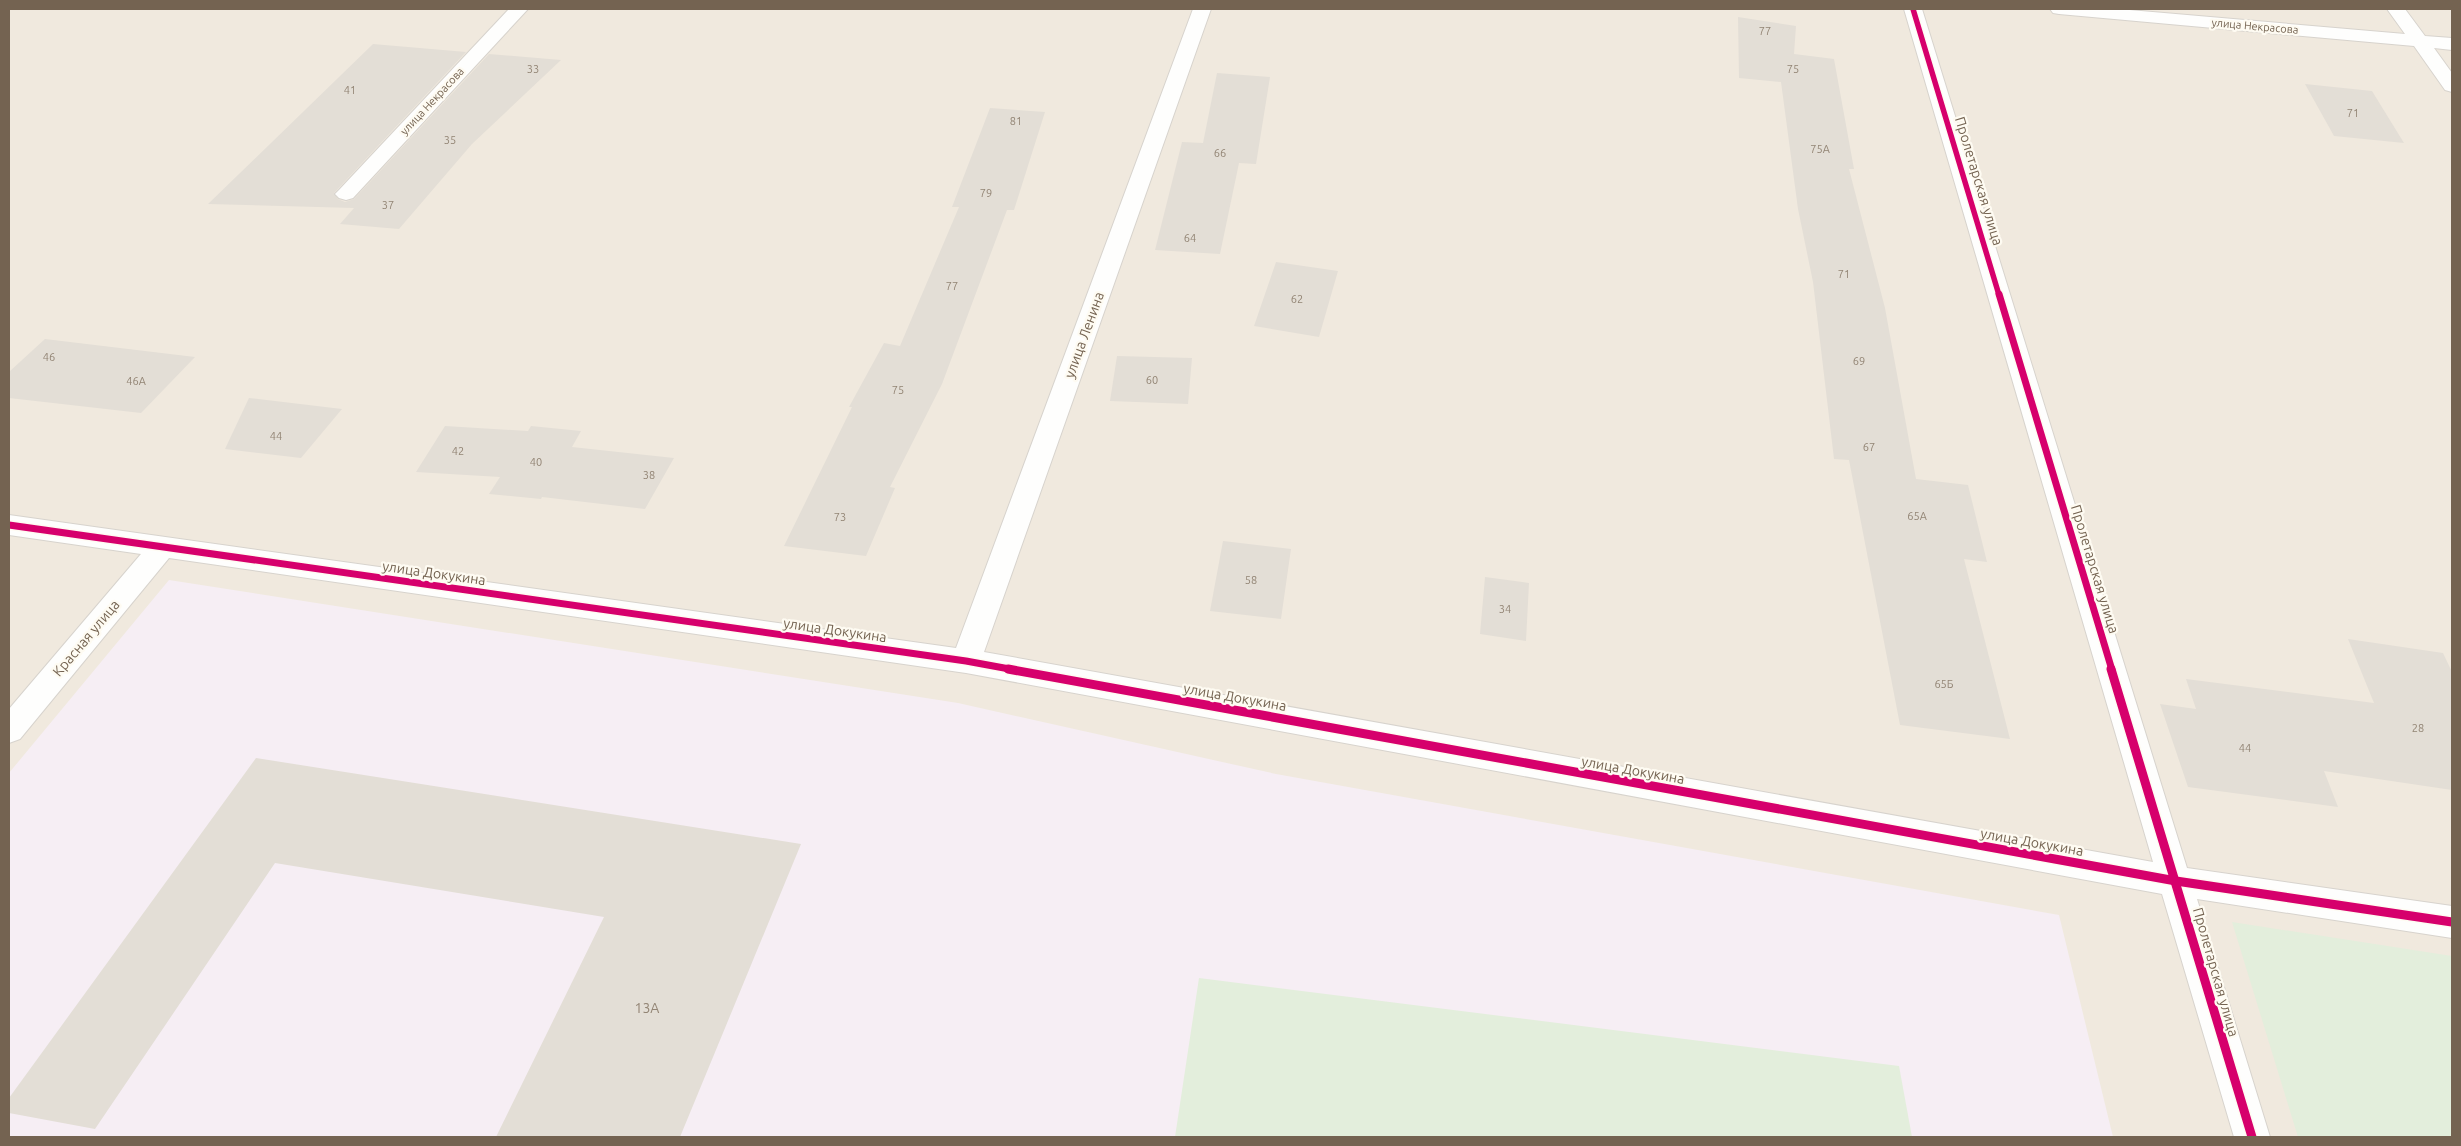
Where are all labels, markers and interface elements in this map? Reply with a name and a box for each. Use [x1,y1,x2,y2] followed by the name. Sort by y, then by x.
[2211,16,2299,36] street label: улица Некрасова
[1759,25,1771,37] house number: 77
[527,63,539,75] house number: 33
[1787,63,1799,75] house number: 75
[398,65,466,137] street label: улица Некрасова
[344,84,356,96] house number: 41
[2347,107,2359,119] house number: 71
[1010,115,1022,127] house number: 81
[1952,115,2006,247] street label: Пролетарская улица
[444,134,456,146] house number: 35
[1810,143,1831,155] house number: 75А
[1214,147,1226,159] house number: 66
[980,187,992,199] house number: 79
[382,199,394,211] house number: 37
[1184,232,1196,244] house number: 64
[1838,268,1850,280] house number: 71
[946,280,958,292] house number: 77
[1061,290,1107,380] street label: улица Ленина
[1291,293,1303,305] house number: 62
[43,351,55,363] house number: 46
[1853,355,1865,367] house number: 69
[1146,374,1158,386] house number: 60
[126,375,147,387] house number: 46А
[892,384,904,396] house number: 75
[270,430,282,442] house number: 44
[1863,441,1875,453] house number: 67
[452,445,464,457] house number: 42
[530,456,542,468] house number: 40
[643,469,655,481] house number: 38
[2068,503,2122,635] street label: Пролетарская улица
[1907,510,1928,522] house number: 65А
[834,511,846,523] house number: 73
[381,558,487,588] street label: улица Докукина
[1245,574,1257,586] house number: 58
[49,597,123,679] street label: Красная улица
[1499,603,1511,615] house number: 34
[782,615,888,645] street label: улица Докукина
[1934,678,1954,690] house number: 65Б
[1182,680,1288,714] street label: улица Докукина
[2412,722,2424,734] house number: 28
[2239,742,2251,754] house number: 44
[1580,753,1686,787] street label: улица Докукина
[1979,825,2085,859] street label: улица Докукина
[2190,906,2242,1038] street label: Пролетарская улица
[635,1000,659,1016] house number: 13А

